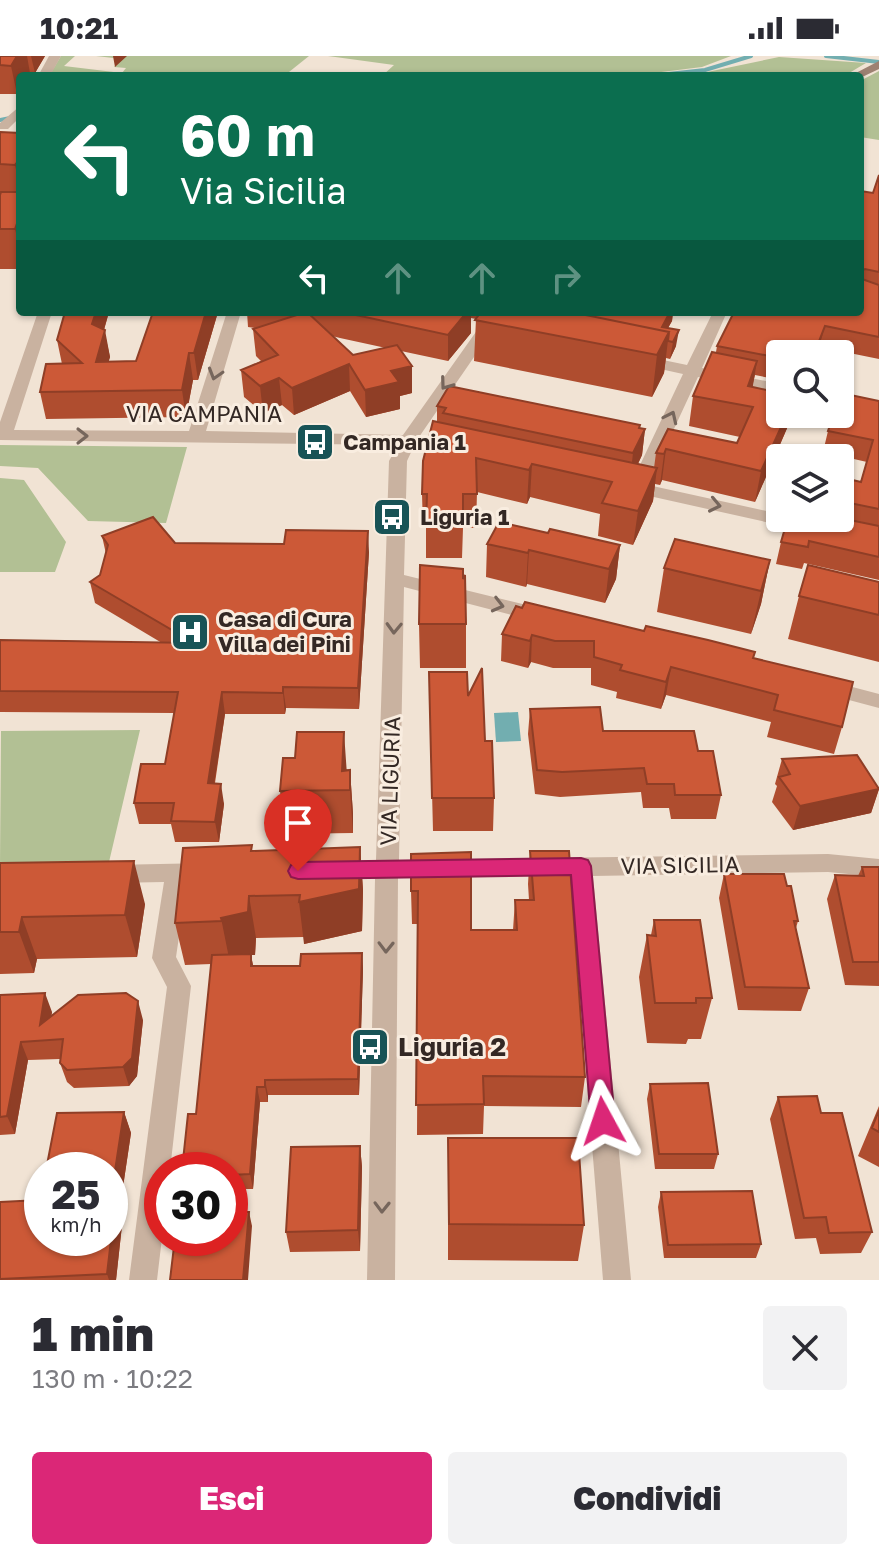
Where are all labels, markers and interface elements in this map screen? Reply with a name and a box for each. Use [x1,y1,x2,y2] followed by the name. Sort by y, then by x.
[40,10,118,46] text: 10:21
[180,101,315,168] text: 60 m
[48,104,152,208] icon: left
[180,169,347,212] text: Via Sicilia
[292,256,336,300] icon: left
[376,256,420,300] icon: ahead
[460,256,504,300] icon: ahead
[544,256,588,300] icon: right
[766,340,854,532] map controls
[766,340,854,428] button: search
[208,367,224,380] one-way arrow
[441,375,456,390] one-way arrow
[126,400,282,427] street label: VIA CAMPANIA
[661,411,677,426] one-way arrow
[294,421,336,463] bus stop icon: Campania 1
[76,427,89,445] one-way arrow
[343,428,466,455] place label: Campania 1
[766,444,854,532] button: layers
[371,496,413,538] bus stop icon: Liguria 1
[707,496,721,513] one-way arrow
[420,503,509,530] place label: Liguria 1
[491,595,505,612] one-way arrow
[218,605,352,657] place label: Casa di Cura Villa dei Pini
[169,611,211,653] hospital icon: Casa di Cura Villa dei Pini
[386,622,403,635] one-way arrow
[374,716,405,846] street label: VIA LIGURIA
[264,789,332,871] pin
[276,801,320,845] icon: arrive
[620,850,740,879] street label: VIA SICILIA
[377,941,395,954] one-way arrow
[349,1026,391,1068] bus stop icon: Liguria 2
[398,1031,506,1062] place label: Liguria 2
[561,1079,645,1163] position arrow
[144,1152,248,1256] speed limit sign: 30
[52,1170,100,1218] text: 25
[373,1201,391,1214] one-way arrow
[51,1212,101,1236] text: km/h
[32,1304,154,1362] text: 1 min
[763,1306,847,1390] button: close
[32,1363,193,1394] text: 130 m · 10:22
[32,1452,432,1544] button: Esci
[448,1452,847,1544] button: Condividi

